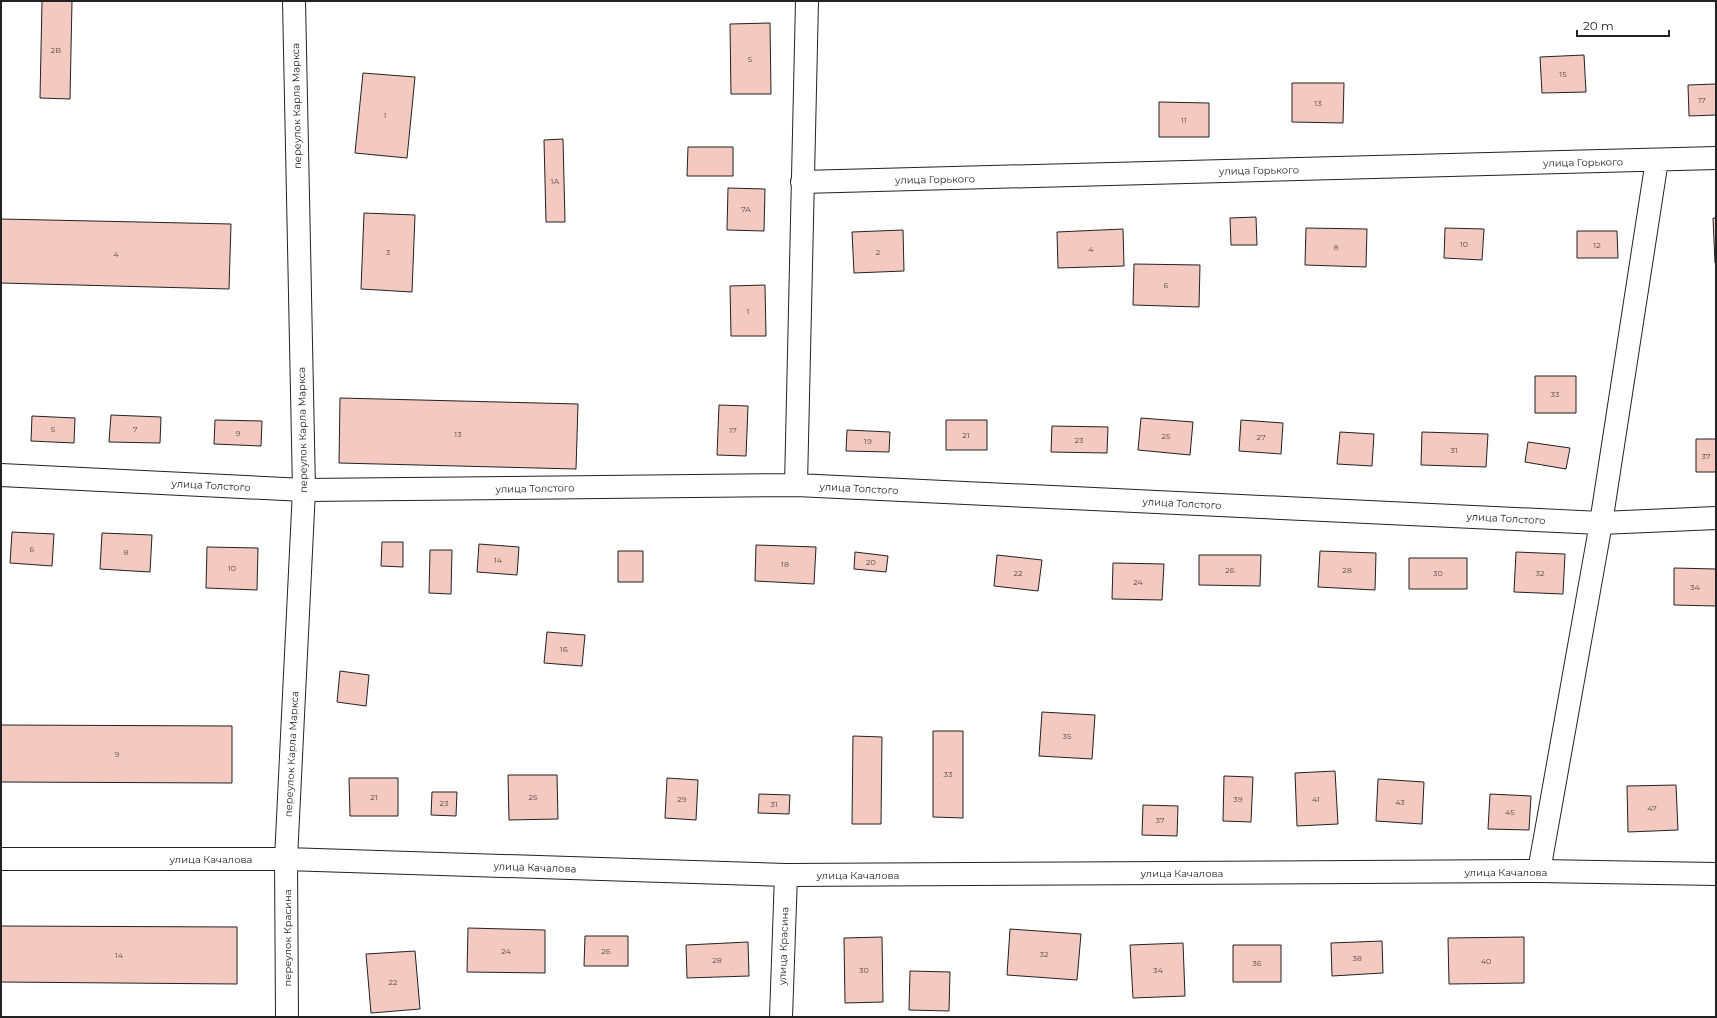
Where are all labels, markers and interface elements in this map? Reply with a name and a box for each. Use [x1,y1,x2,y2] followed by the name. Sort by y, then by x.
[1577,12,1669,38] scale bar
[1583,18,1614,33] text: 20 m
[289,43,304,169] street label: переулок Карла Маркса
[51,45,61,55] house number: 2В
[748,54,753,64] house number: 5
[1559,69,1567,79] house number: 15
[1698,95,1706,105] house number: 17
[1314,98,1322,108] house number: 13
[384,110,386,120] house number: 1
[1181,115,1187,125] house number: 11
[1542,155,1623,170] street label: улица Горького
[1218,163,1299,178] street label: улица Горького
[894,172,975,187] street label: улица Горького
[551,176,559,186] house number: 1А
[741,204,751,214] house number: 7А
[1460,239,1468,249] house number: 10
[1593,240,1601,250] house number: 12
[1333,242,1339,252] house number: 8
[1088,244,1094,254] house number: 4
[386,247,391,257] house number: 3
[876,247,881,257] house number: 2
[113,249,119,259] house number: 4
[1164,280,1169,290] house number: 6
[747,306,749,316] house number: 1
[295,367,310,493] street label: переулок Карла Маркса
[1551,389,1560,399] house number: 33
[51,424,56,434] house number: 5
[133,424,138,434] house number: 7
[729,425,737,435] house number: 17
[236,428,241,438] house number: 9
[454,429,462,439] house number: 13
[962,430,970,440] house number: 21
[1161,431,1171,441] house number: 25
[1256,432,1266,442] house number: 27
[1074,435,1084,445] house number: 23
[864,436,872,446] house number: 19
[1450,445,1458,455] house number: 31
[1701,451,1711,461] house number: 37
[170,477,251,494] street label: улица Толстого
[818,480,899,497] street label: улица Толстого
[494,481,575,496] street label: улица Толстого
[1141,495,1222,512] street label: улица Толстого
[1465,510,1546,527] street label: улица Толстого
[30,544,35,554] house number: 6
[123,547,129,557] house number: 8
[494,555,503,565] house number: 14
[866,557,876,567] house number: 20
[781,559,789,569] house number: 18
[228,563,236,573] house number: 10
[1225,565,1235,575] house number: 26
[1342,565,1352,575] house number: 28
[1013,568,1023,578] house number: 22
[1433,568,1443,578] house number: 30
[1535,568,1545,578] house number: 32
[1133,577,1144,587] house number: 24
[1690,582,1701,592] house number: 34
[560,644,568,654] house number: 16
[282,691,301,817] street label: переулок Карла Маркса
[1063,731,1072,741] house number: 35
[115,749,120,759] house number: 9
[944,769,953,779] house number: 33
[370,792,378,802] house number: 21
[528,792,538,802] house number: 25
[677,794,687,804] house number: 29
[1233,794,1243,804] house number: 39
[1312,794,1320,804] house number: 41
[1395,797,1405,807] house number: 43
[439,798,449,808] house number: 23
[770,799,778,809] house number: 31
[1647,803,1657,813] house number: 47
[1505,807,1515,817] house number: 45
[1155,815,1165,825] house number: 37
[169,853,252,866] street label: улица Качалова
[492,860,577,875] street label: улица Качалова
[1464,866,1547,879] street label: улица Качалова
[1140,867,1223,880] street label: улица Качалова
[816,869,899,882] street label: улица Качалова
[281,890,294,987] street label: переулок Красина
[776,907,791,986] street label: улица Красина
[501,946,512,956] house number: 24
[601,946,611,956] house number: 26
[1039,949,1049,959] house number: 32
[115,950,124,960] house number: 14
[1352,953,1362,963] house number: 38
[712,955,722,965] house number: 28
[1481,956,1491,966] house number: 40
[1252,958,1262,968] house number: 36
[859,965,869,975] house number: 30
[1153,965,1164,975] house number: 34
[388,977,398,987] house number: 22

